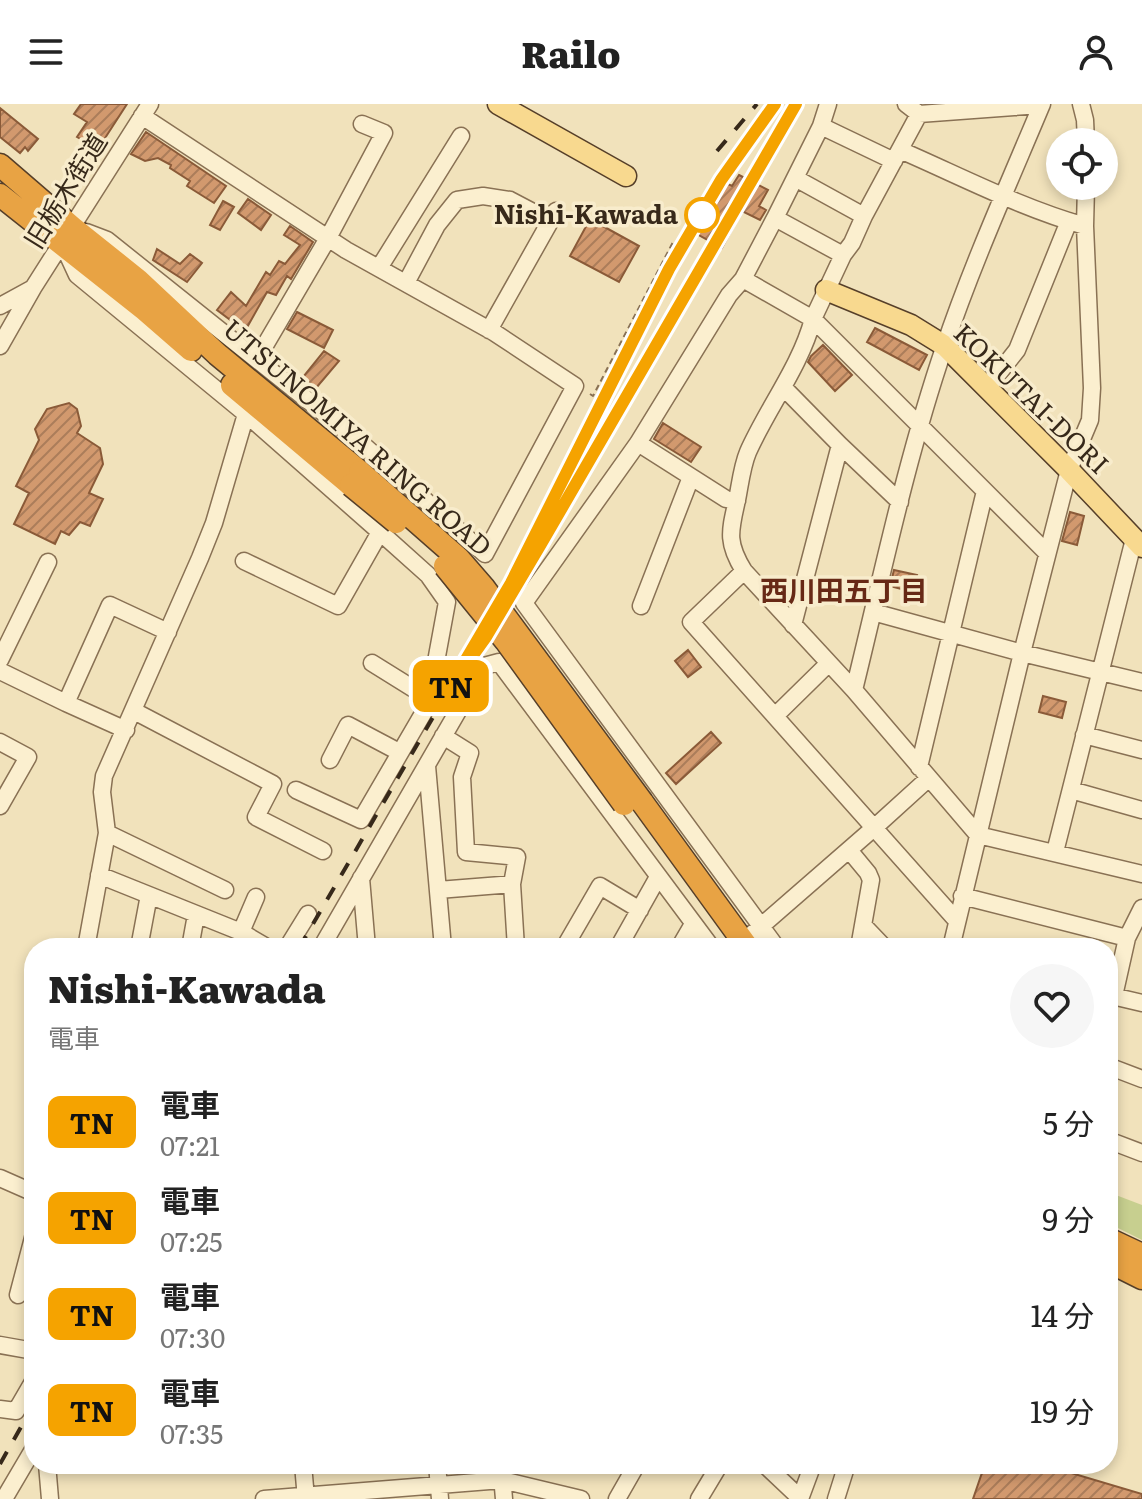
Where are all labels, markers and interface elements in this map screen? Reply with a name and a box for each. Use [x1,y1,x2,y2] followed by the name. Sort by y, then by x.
[521,26,621,79] text: Railo
[24,30,68,74] icon: menu
[1074,30,1118,74] icon: person
[13,124,115,255] street label: 旧栃木街道
[1046,128,1118,200] map controls
[1046,128,1118,200] button: locate
[494,193,678,232] place label: Nishi-Kawada
[685,198,719,232] marker: Nishi-Kawada
[216,308,502,564] street label: UTSUNOMIYA RING ROAD
[946,313,1119,482] street label: KOKUTAI-DORI
[760,568,928,610] district label: 西川田五丁目
[415,660,487,712] line badge: TN
[429,665,473,707] text: TN
[48,958,325,1015] text: Nishi-Kawada
[1010,964,1094,1048] button: heart
[48,1017,100,1056] text: 電車
[160,1081,220,1125] text: 電車
[1043,1100,1094,1144] text: 5 分
[70,1101,114,1143] text: TN
[160,1125,220,1164] text: 07:21
[160,1177,220,1221] text: 電車
[1042,1196,1094,1240] text: 9 分
[70,1197,114,1239] text: TN
[160,1221,222,1260] text: 07:25
[160,1273,220,1317] text: 電車
[1030,1292,1094,1336] text: 14 分
[70,1293,114,1335] text: TN
[160,1317,225,1356] text: 07:30
[160,1369,220,1413] text: 電車
[1030,1388,1094,1432] text: 19 分
[70,1389,114,1431] text: TN
[160,1413,223,1452] text: 07:35

